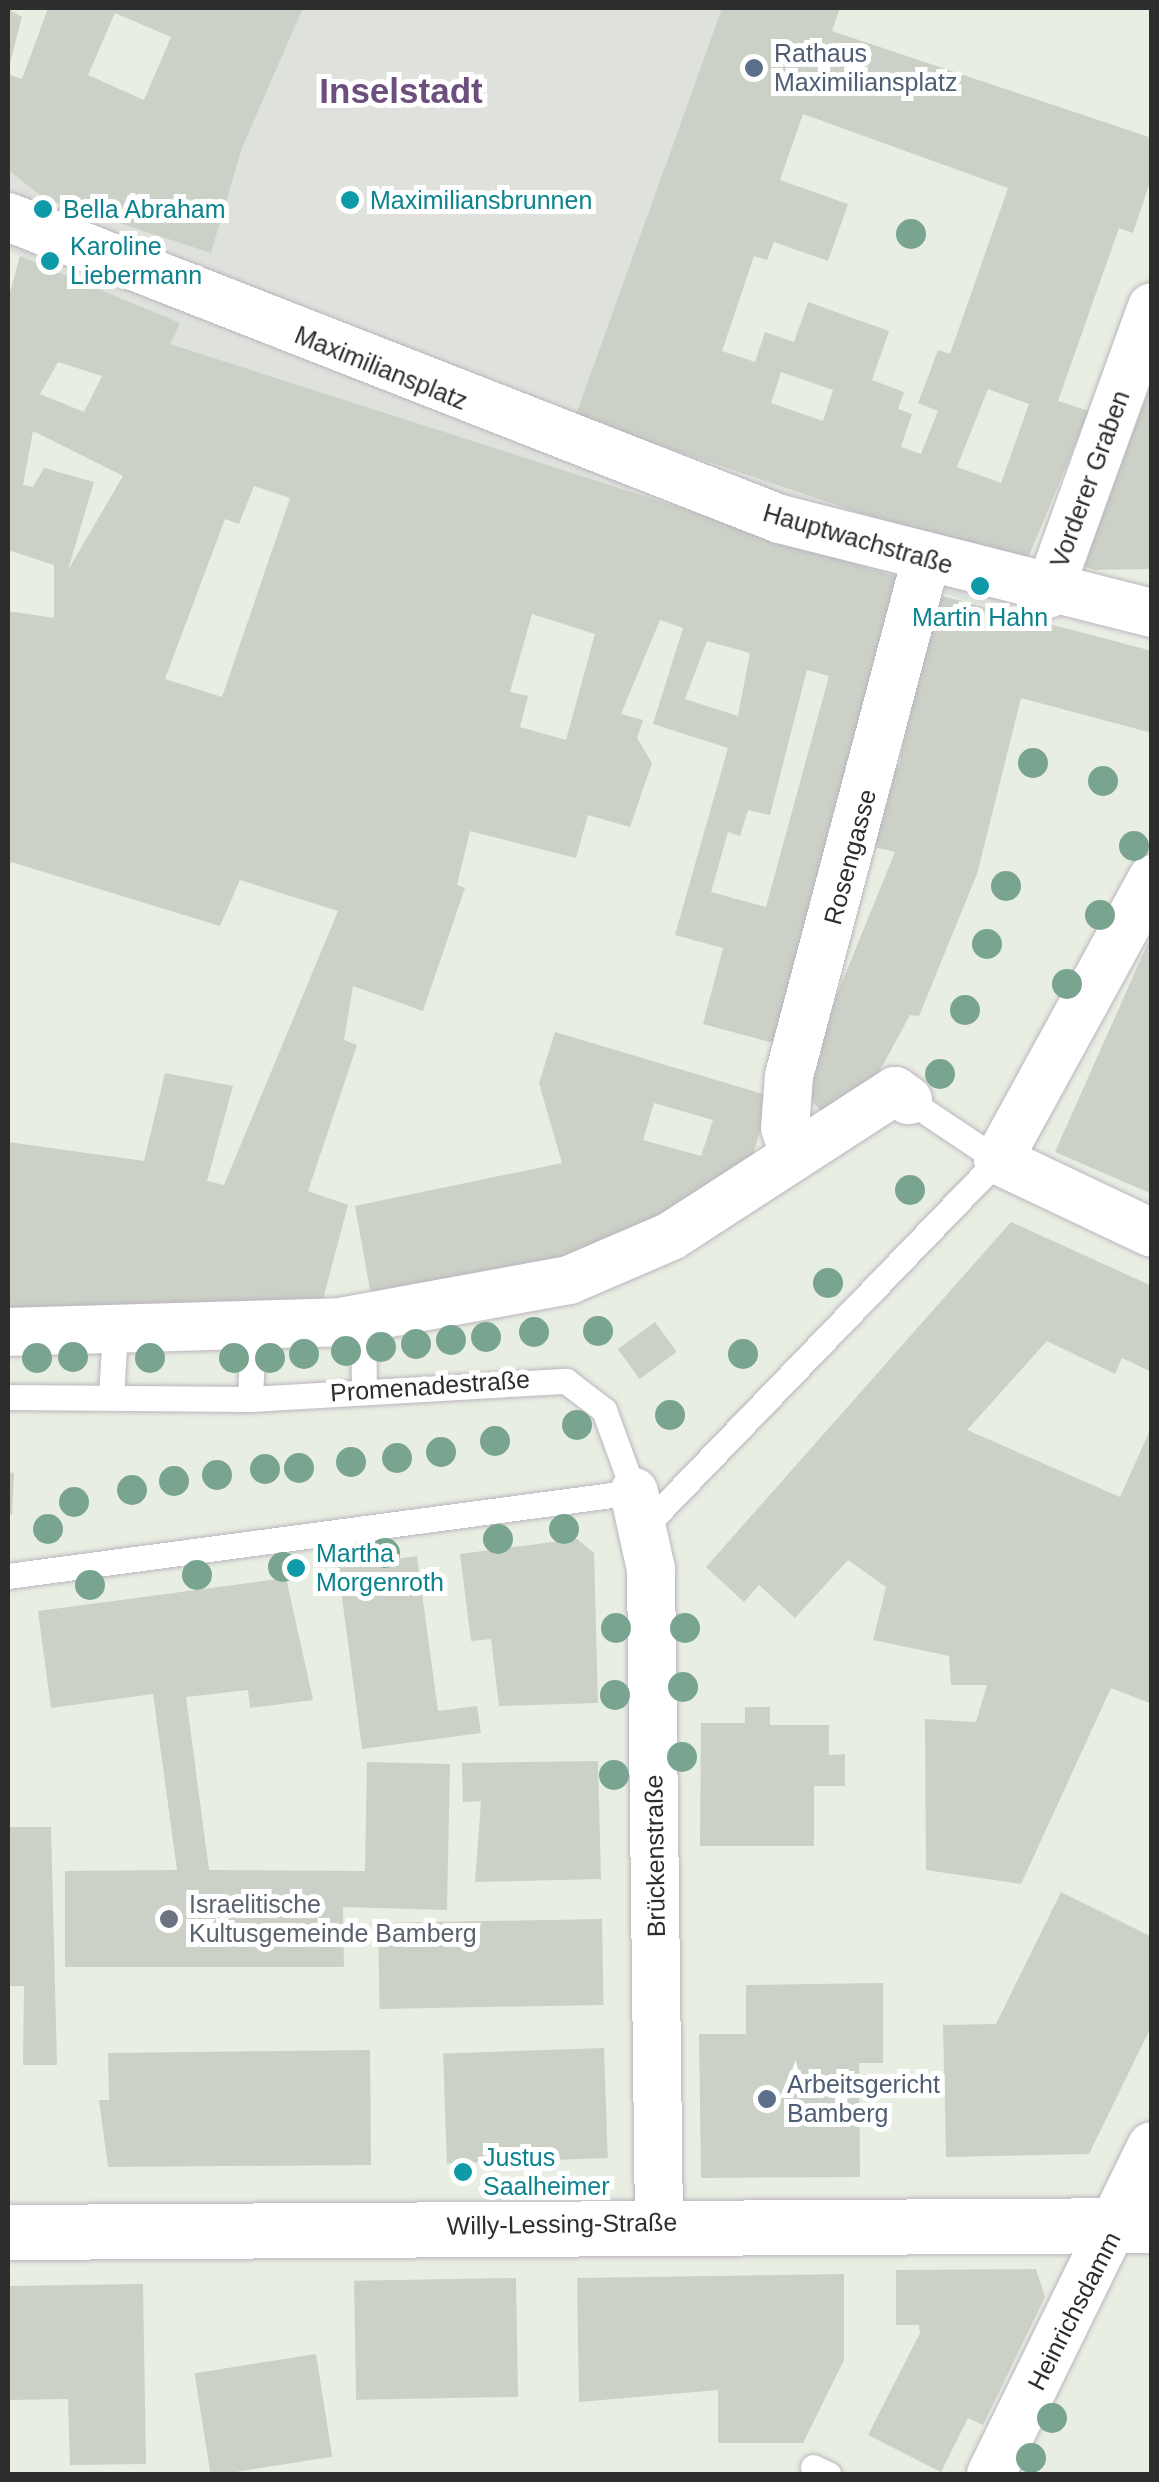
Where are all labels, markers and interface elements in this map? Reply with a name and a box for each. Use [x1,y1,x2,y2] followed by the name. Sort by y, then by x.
[774,39,957,98] place label: Rathaus Maximiliansplatz
[743,57,765,79] marker: Rathaus Maximiliansplatz
[319,70,483,112] district label: Inselstadt
[370,185,592,215] place label: Maximiliansbrunnen
[339,189,361,211] marker: Maximiliansbrunnen
[63,194,227,224] place label: Bella Abraham
[32,198,54,220] marker: Bella Abraham
[70,232,202,291] place label: Karoline Liebermann
[39,250,61,272] marker: Karoline Liebermann
[290,320,472,416] street label: Maximiliansplatz
[1044,386,1136,572] street label: Vorderer Graben
[760,498,956,580] street label: Hauptwachstraße
[969,575,991,597] marker: Martin Hahn
[912,602,1048,632] place label: Martin Hahn
[818,786,882,928] street label: Rosengasse
[329,1364,531,1408] street label: Promenadestraße
[316,1539,444,1598] place label: Martha Morgenroth
[285,1557,307,1579] marker: Martha Morgenroth
[639,1774,671,1938] street label: Brückenstraße
[189,1890,477,1949] place label: Israelitische Kultusgemeinde Bamberg
[158,1908,180,1930] marker: Israelitische Kultusgemeinde Bamberg
[787,2070,940,2129] place label: Arbeitsgericht Bamberg
[756,2088,778,2110] marker: Arbeitsgericht Bamberg
[483,2143,609,2202] place label: Justus Saalheimer
[452,2161,474,2183] marker: Justus Saalheimer
[446,2207,678,2241] street label: Willy-Lessing-Straße
[1021,2227,1127,2395] street label: Heinrichsdamm

